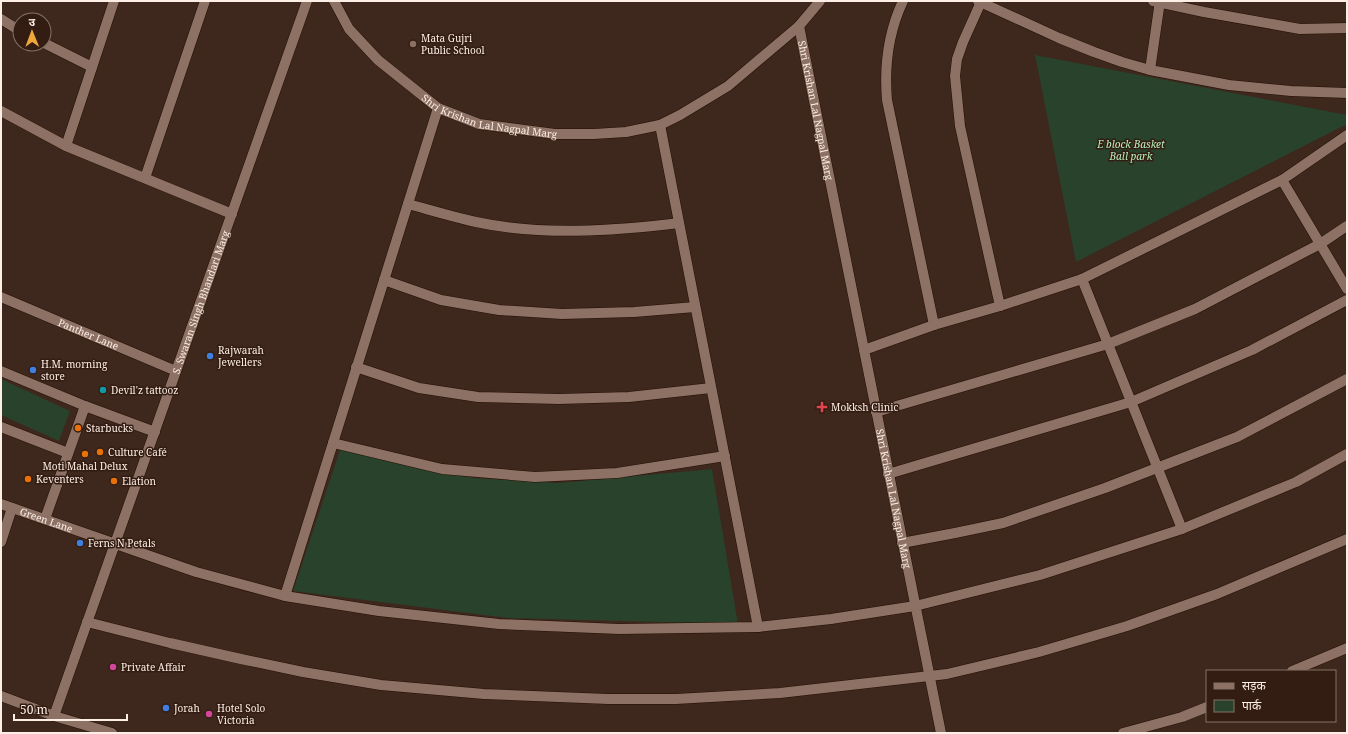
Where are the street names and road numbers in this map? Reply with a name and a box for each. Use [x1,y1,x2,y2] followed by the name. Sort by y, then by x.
[795,39,837,182] street label: Shri Krishan Lal Nagpal Marg
[419,91,559,141] street label: Shri Krishan Lal Nagpal Marg
[169,228,232,376] street label: S. Swaran Singh Bhandari Marg
[56,315,121,353] street label: Panther Lane
[873,428,915,570] street label: Shri Krishan Lal Nagpal Marg
[18,504,75,536] street label: Green Lane

